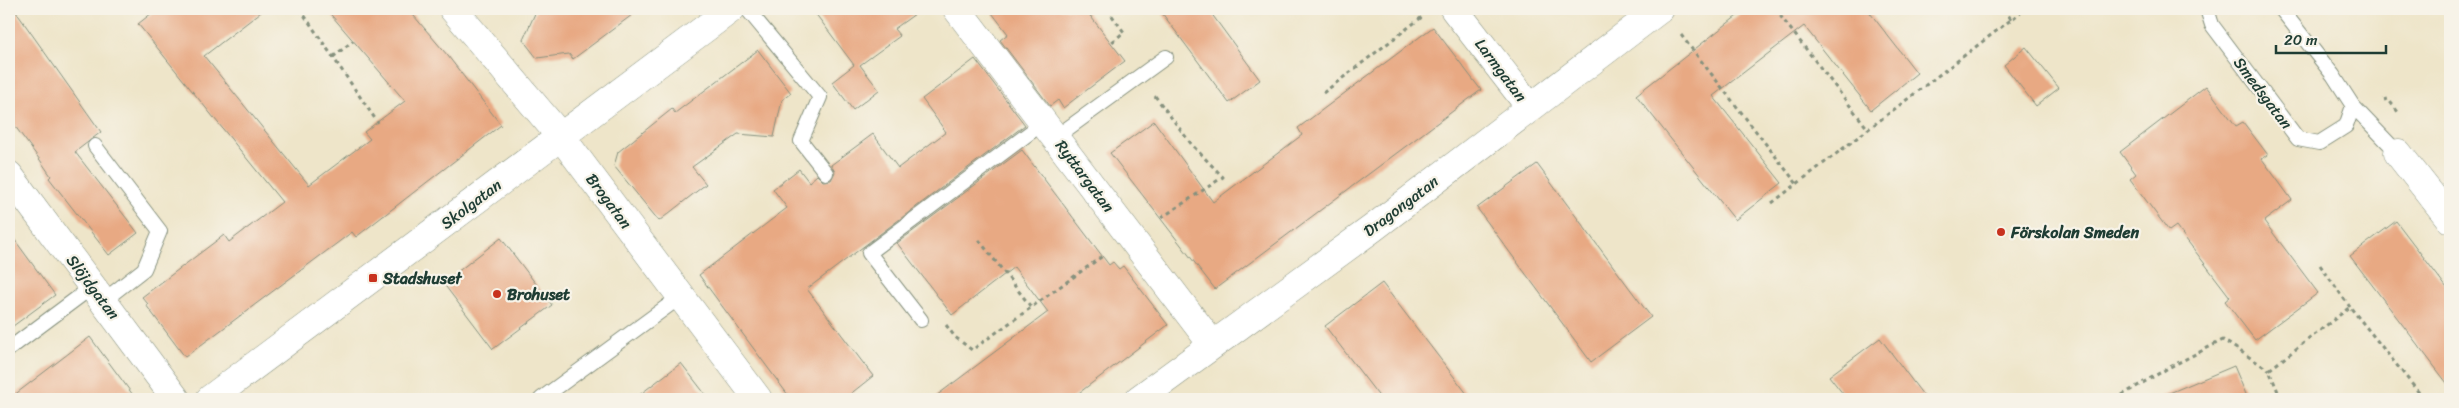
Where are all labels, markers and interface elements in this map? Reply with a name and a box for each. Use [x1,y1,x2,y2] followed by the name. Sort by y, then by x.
[2276,22,2386,54] scale bar
[2284,27,2318,53] text: 20 m
[1467,32,1535,109] street label: Larmgatan
[2226,50,2300,136] street label: Smedsgatan
[1048,133,1123,219] street label: Ryttargatan
[578,167,640,236] street label: Brogatan
[1357,167,1445,244] street label: Dragongatan
[434,171,508,237] street label: Skolgatan
[2010,218,2139,247] place label: Förskolan Smeden
[1995,226,2007,238] marker: Förskolan Smeden
[58,248,128,326] street label: Slöjdgatan
[382,264,463,293] place label: Stadshuset
[367,272,379,284] marker: Stadshuset
[507,280,570,309] place label: Brohuset
[491,288,503,300] marker: Brohuset

